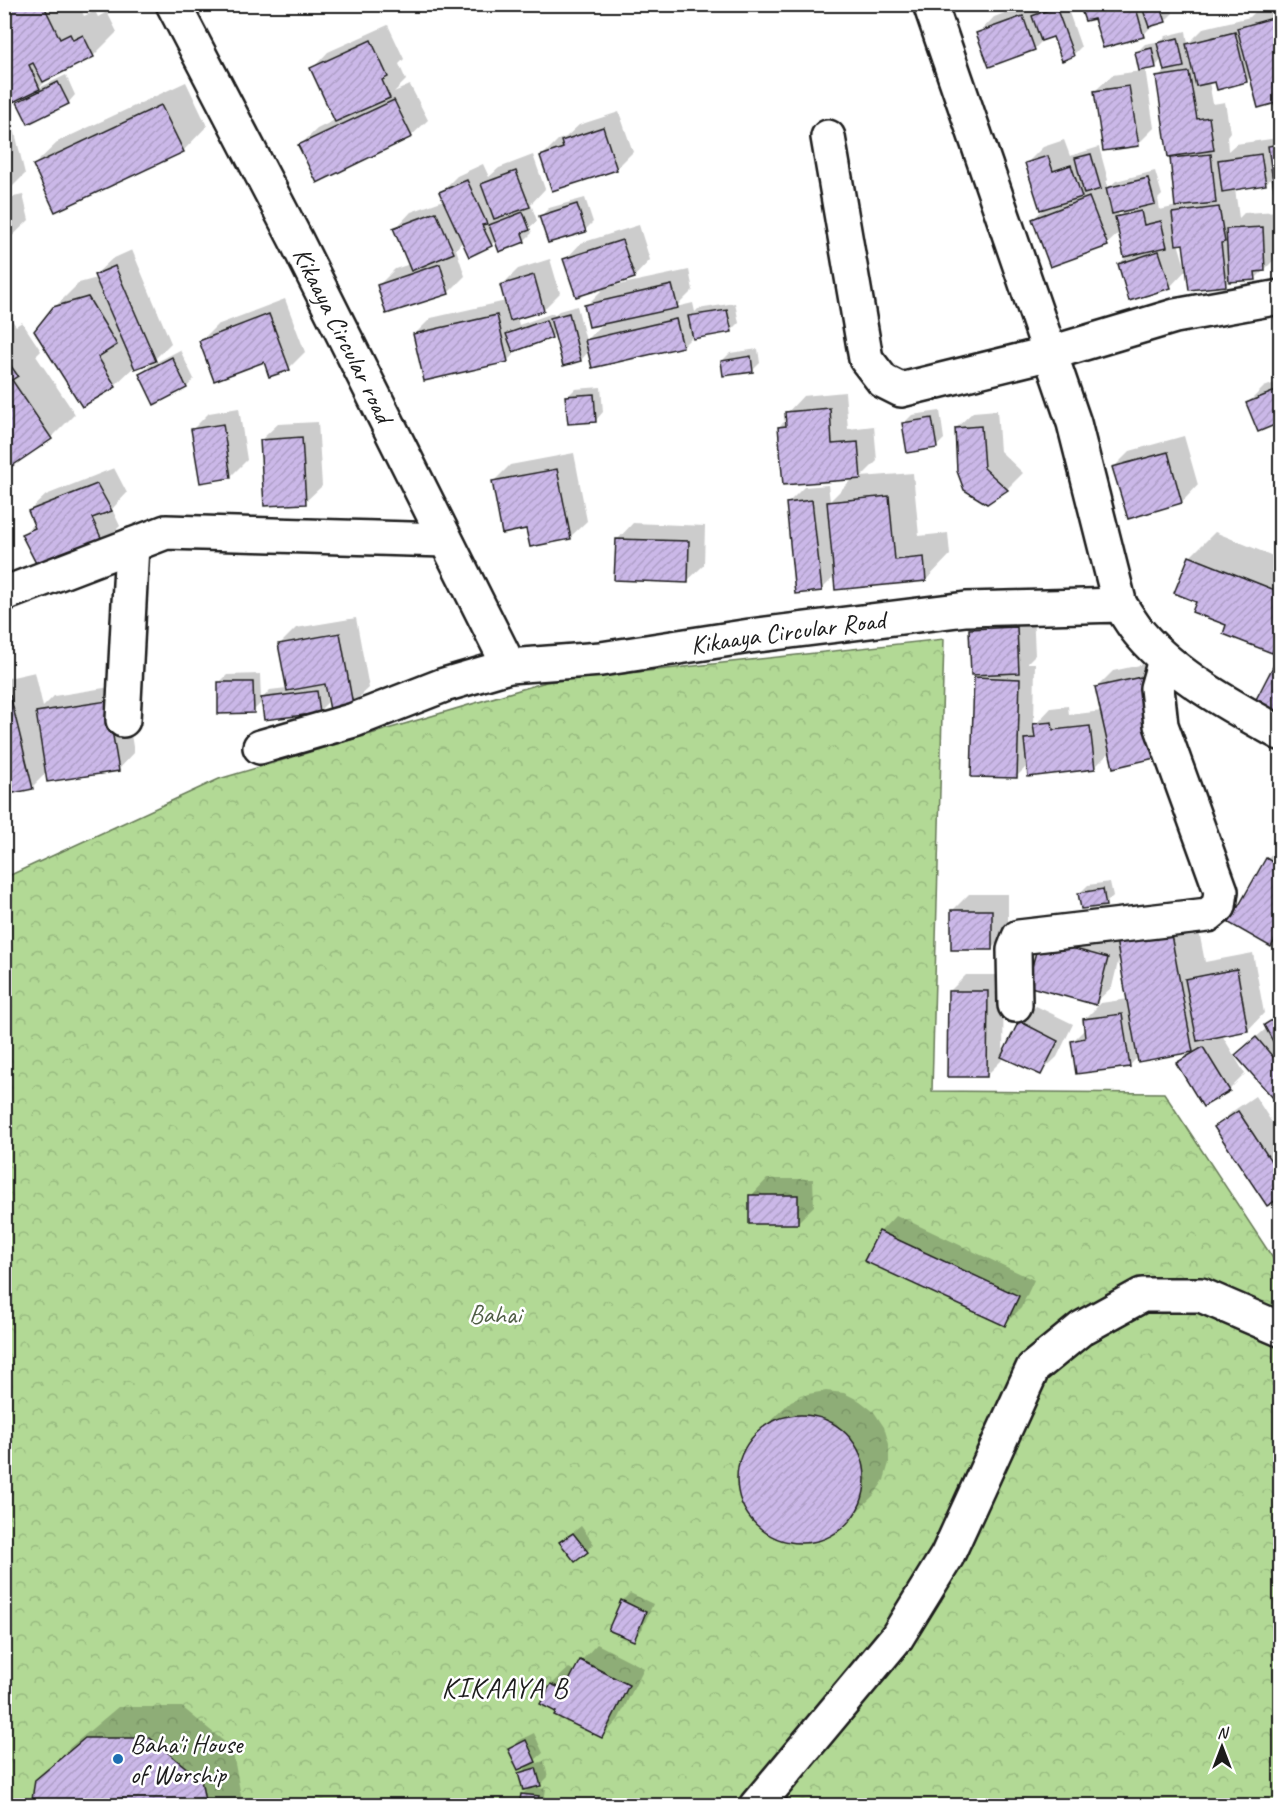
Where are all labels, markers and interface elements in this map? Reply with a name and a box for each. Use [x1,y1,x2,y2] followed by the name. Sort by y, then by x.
[285,242,402,431] street label: Kikaaya Circular road
[688,603,891,662] street label: Kikaaya Circular Road
[469,1298,524,1331] park label: Bahai
[441,1670,570,1705] district label: KIKAAYA B
[1192,1717,1252,1777] north arrow
[1217,1723,1230,1743] text: N
[130,1728,245,1791] place label: Baha'i House of Worship
[111,1752,125,1766] marker: Baha'i House of Worship

